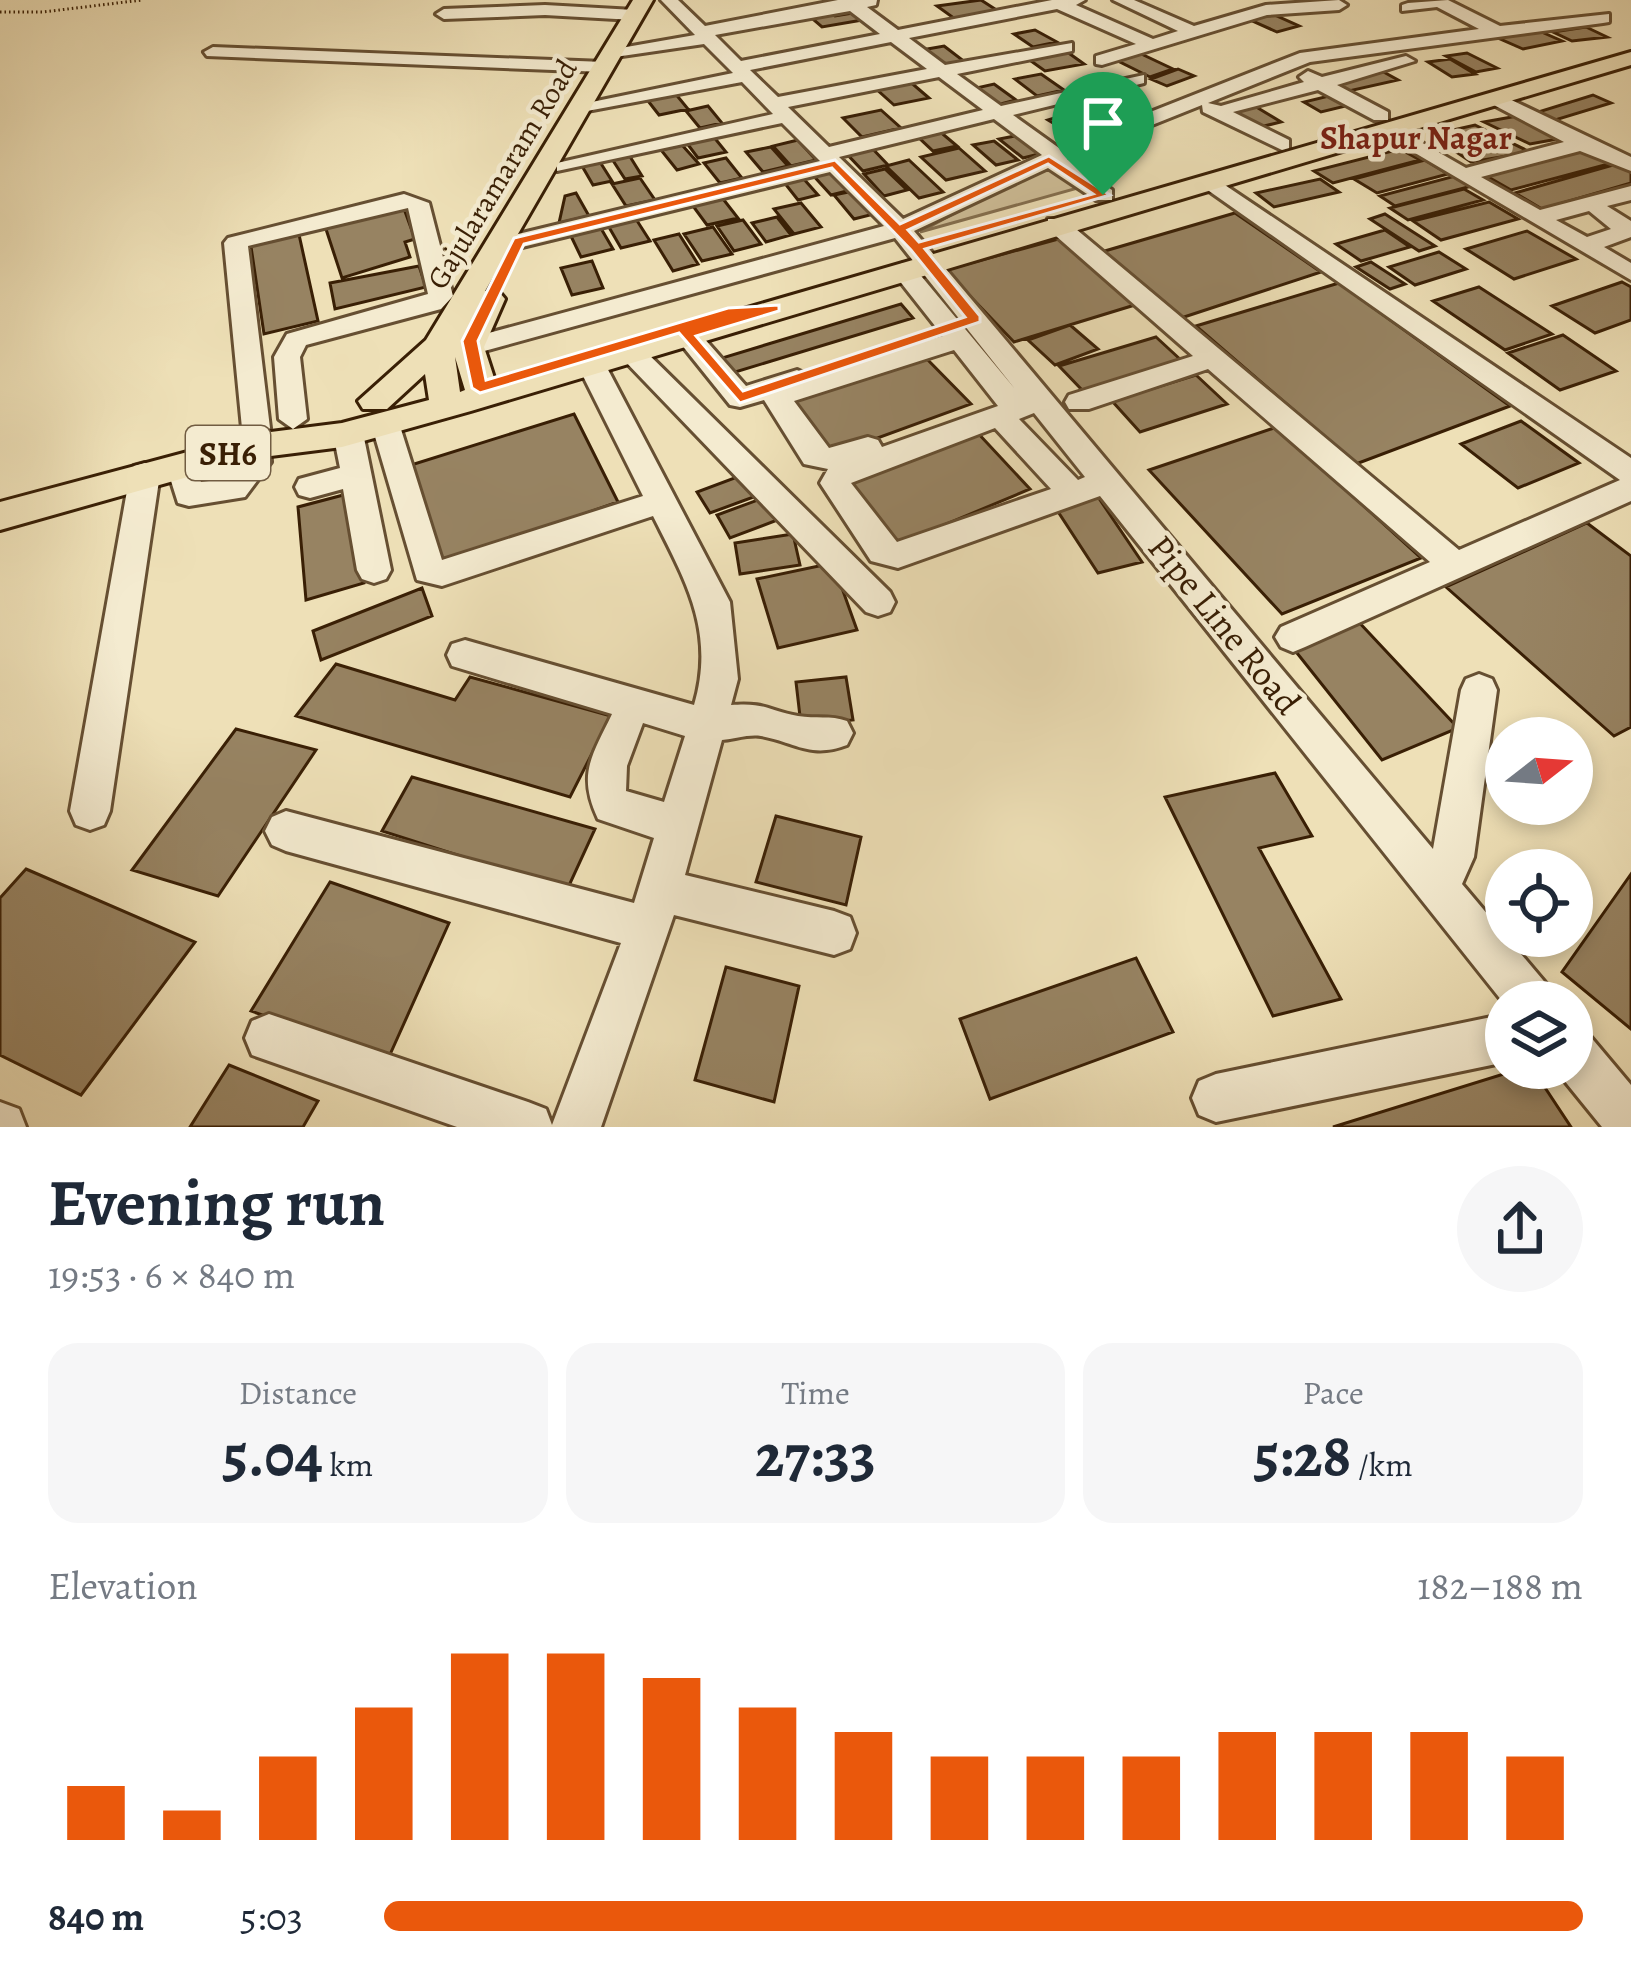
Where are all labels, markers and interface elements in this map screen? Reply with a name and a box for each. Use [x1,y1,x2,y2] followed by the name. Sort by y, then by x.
[418,51,587,296] street label: Gajularamaram Road
[1052,72,1154,195] pin
[1070,90,1136,156] icon: arrive
[1320,115,1512,160] district label: Shapur Nagar
[186,426,270,480] road number: SH6
[1137,524,1313,725] street label: Pipe Line Road
[1485,717,1593,825] north arrow
[1485,717,1593,1089] map controls
[1485,849,1593,957] button: locate
[1485,981,1593,1089] button: layers
[48,1158,385,1248] text: Evening run
[1457,1166,1583,1292] button: share
[48,1248,295,1301] text: 19:53 · 6 × 840 m
[239,1370,357,1415] text: Distance
[781,1370,850,1415] text: Time
[1303,1370,1364,1415] text: Pace
[222,1415,323,1497] text: 5.04
[755,1415,876,1497] text: 27:33
[1254,1415,1351,1497] text: 5:28
[323,1442,373,1487] text: km
[1351,1442,1413,1487] text: /km
[48,1559,198,1612] text: Elevation
[1417,1559,1583,1612] text: 182–188 m
[48,1890,144,1943] text: 840 m
[240,1890,303,1943] text: 5:03

